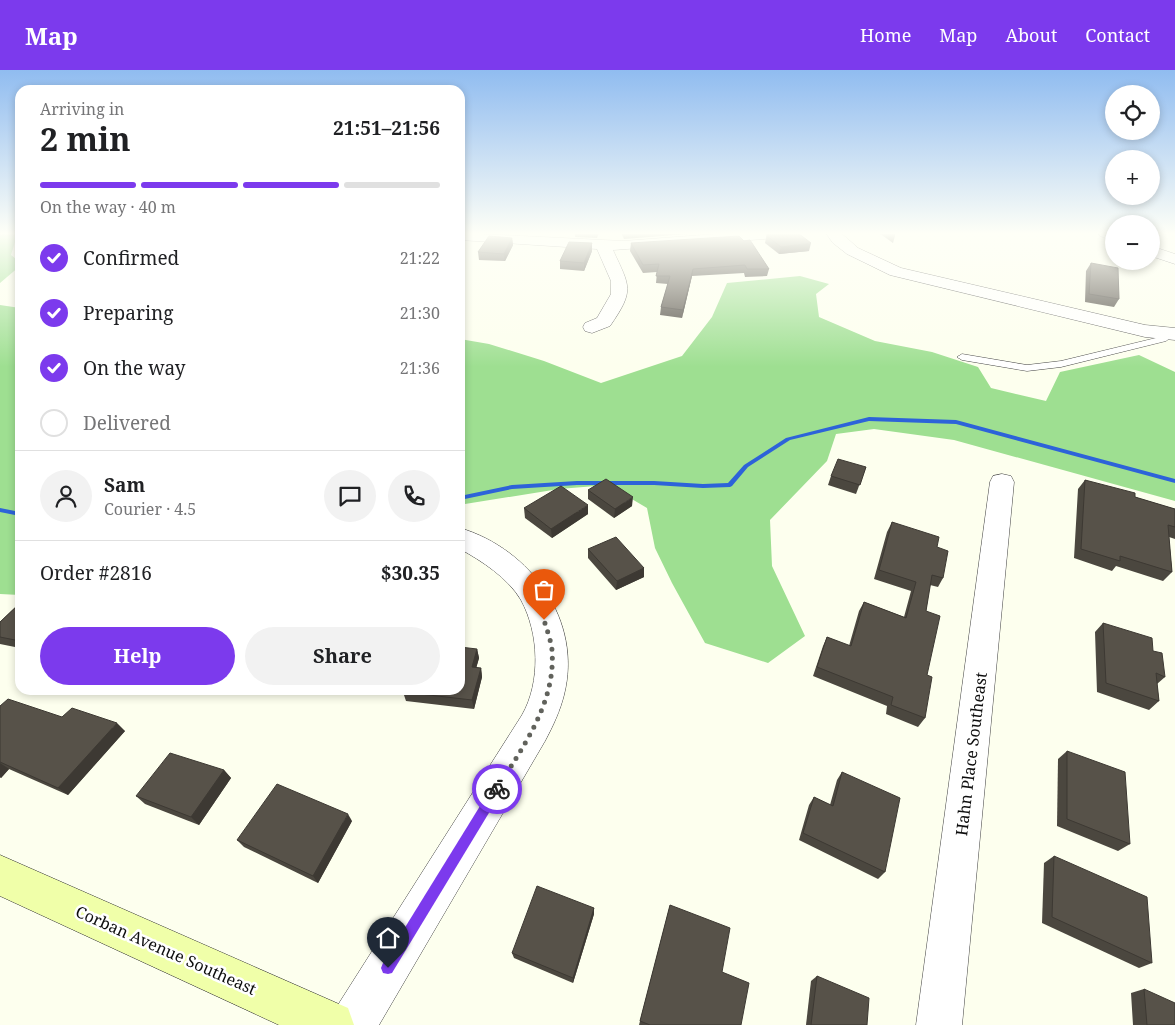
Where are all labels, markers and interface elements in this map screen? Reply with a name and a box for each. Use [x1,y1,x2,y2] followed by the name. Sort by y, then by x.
[25,19,78,52] text: Map
[860,23,911,47] text: Home
[939,23,977,47] text: Map
[1005,23,1057,47] text: About
[1085,23,1150,47] text: Contact
[1105,85,1160,270] map controls
[1105,85,1160,140] button: locate
[40,98,124,120] text: Arriving in
[333,115,440,141] text: 21:51–21:56
[40,117,131,160] text: 2 min
[1105,150,1160,205] button: +
[40,196,176,218] text: On the way · 40 m
[1105,215,1160,270] button: −
[40,244,68,272] icon: check
[83,245,179,271] text: Confirmed
[400,247,440,269] text: 21:22
[40,299,68,327] icon: check
[83,300,173,326] text: Preparing
[400,302,440,324] text: 21:30
[40,354,68,382] icon: check
[83,355,186,381] text: On the way
[400,357,440,379] text: 21:36
[83,410,171,436] text: Delivered
[40,470,92,522] button: person
[324,470,376,522] button: chat
[388,470,440,522] button: phone
[104,472,145,498] text: Sam
[104,498,196,520] text: Courier · 4.5
[40,560,152,586] text: Order #2816
[381,560,440,586] text: $30.35
[523,569,565,620] pin
[530,576,558,604] icon: bag
[40,627,235,685] button: Help
[245,627,440,685] button: Share
[950,670,992,837] street label: Hahn Place Southeast
[472,764,522,814] courier
[483,775,511,803] icon: bike
[72,900,260,1000] street label: Corban Avenue Southeast
[367,917,409,968] pin
[374,924,402,952] icon: home

